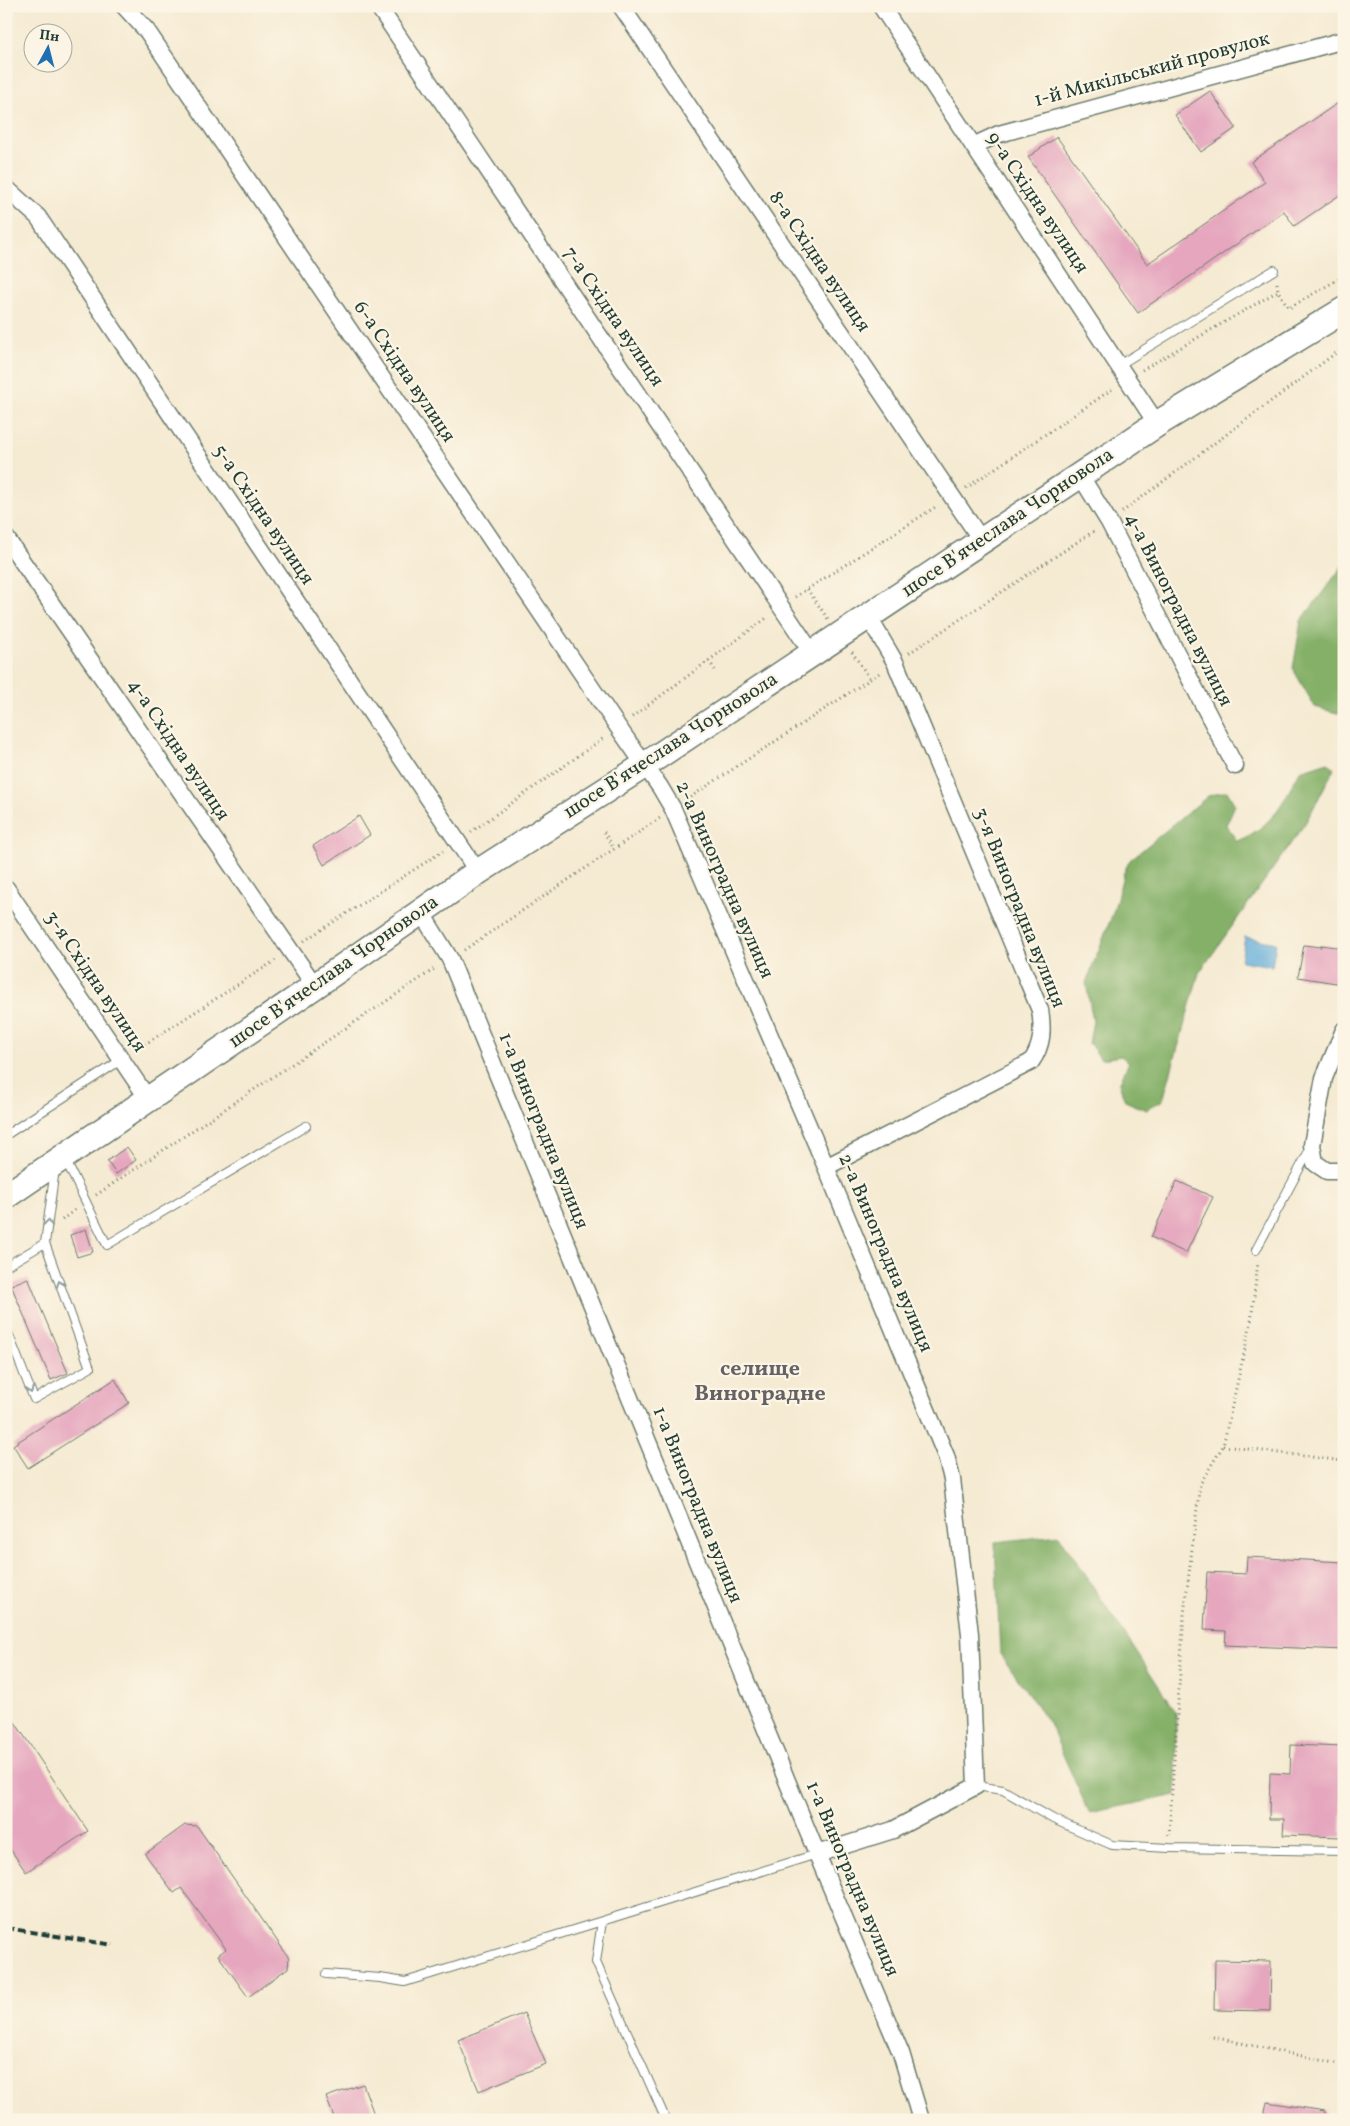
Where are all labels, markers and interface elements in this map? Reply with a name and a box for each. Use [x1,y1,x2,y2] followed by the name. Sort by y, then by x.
[22,22,72,72] north arrow
[1031,25,1273,115] street label: 1-й Микільський провулок
[38,26,60,47] text: Пн
[979,126,1095,280] street label: 9-а Східна вулиця
[761,186,877,338] street label: 8-а Східна вулиця
[556,241,670,393] street label: 7-а Східна вулиця
[346,296,462,448] street label: 6-а Східна вулиця
[205,439,321,591] street label: 5-а Східна вулиця
[896,441,1120,605] street label: шосе В'ячеслава Чорновола
[1117,508,1239,712] street label: 4-а Виноградна вулиця
[558,666,784,826] street label: шосе В'ячеслава Чорновола
[120,673,236,827] street label: 4-а Східна вулиця
[668,777,780,983] street label: 2-а Виноградна вулиця
[966,804,1072,1012] street label: 3-я Виноградна вулиця
[223,889,445,1055] street label: шосе В'ячеслава Чорновола
[37,906,153,1058] street label: 3-я Східна вулиця
[491,1028,595,1234] street label: 1-а Виноградна вулиця
[830,1149,940,1357] street label: 2-а Виноградна вулиця
[42,1218,53,1226] one-way arrow
[56,1281,66,1289] one-way arrow
[694,1354,826,1410] district label: селище Виноградне
[24,1385,35,1394] one-way arrow
[645,1402,749,1608] street label: 1-а Виноградна вулиця
[798,1777,906,1981] street label: 1-а Виноградна вулиця

